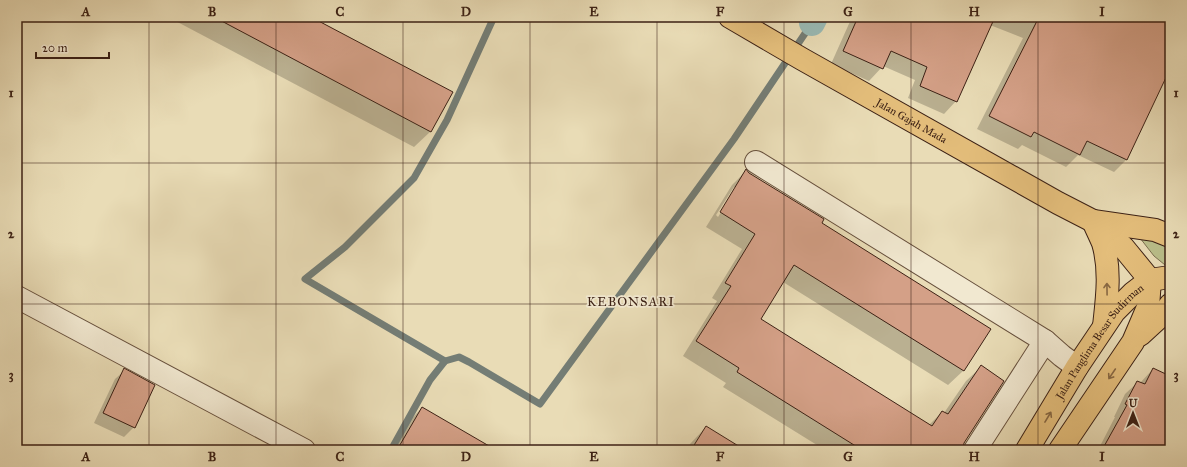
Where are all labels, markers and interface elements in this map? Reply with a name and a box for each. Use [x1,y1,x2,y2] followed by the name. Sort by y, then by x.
[81,4,91,20] text: A
[208,4,217,20] text: B
[336,4,345,20] text: C
[461,4,471,20] text: D
[589,4,599,20] text: E
[716,4,725,20] text: F
[843,4,853,20] text: G
[968,4,980,20] text: H
[1099,4,1105,20] text: I
[36,34,109,60] scale bar
[42,41,68,55] text: 20 m
[8,85,14,101] text: 1
[1173,85,1179,101] text: 1
[872,95,950,146] street label: Jalan Gajah Mada
[8,226,15,242] text: 2
[1173,226,1180,242] text: 2
[1052,281,1146,403] street label: Jalan Panglima Besar Sudirman
[1104,283,1111,296] one-way arrow
[587,294,675,310] district label: KEBONSARI
[8,367,14,383] text: 3
[1173,367,1179,383] text: 3
[1108,368,1116,379] one-way arrow
[1113,393,1153,433] north arrow
[1129,397,1138,410] text: U
[1044,411,1052,423] one-way arrow
[81,449,91,465] text: A
[208,449,217,465] text: B
[336,449,345,465] text: C
[461,449,471,465] text: D
[589,449,599,465] text: E
[716,449,725,465] text: F
[843,449,853,465] text: G
[968,449,980,465] text: H
[1099,449,1105,465] text: I

